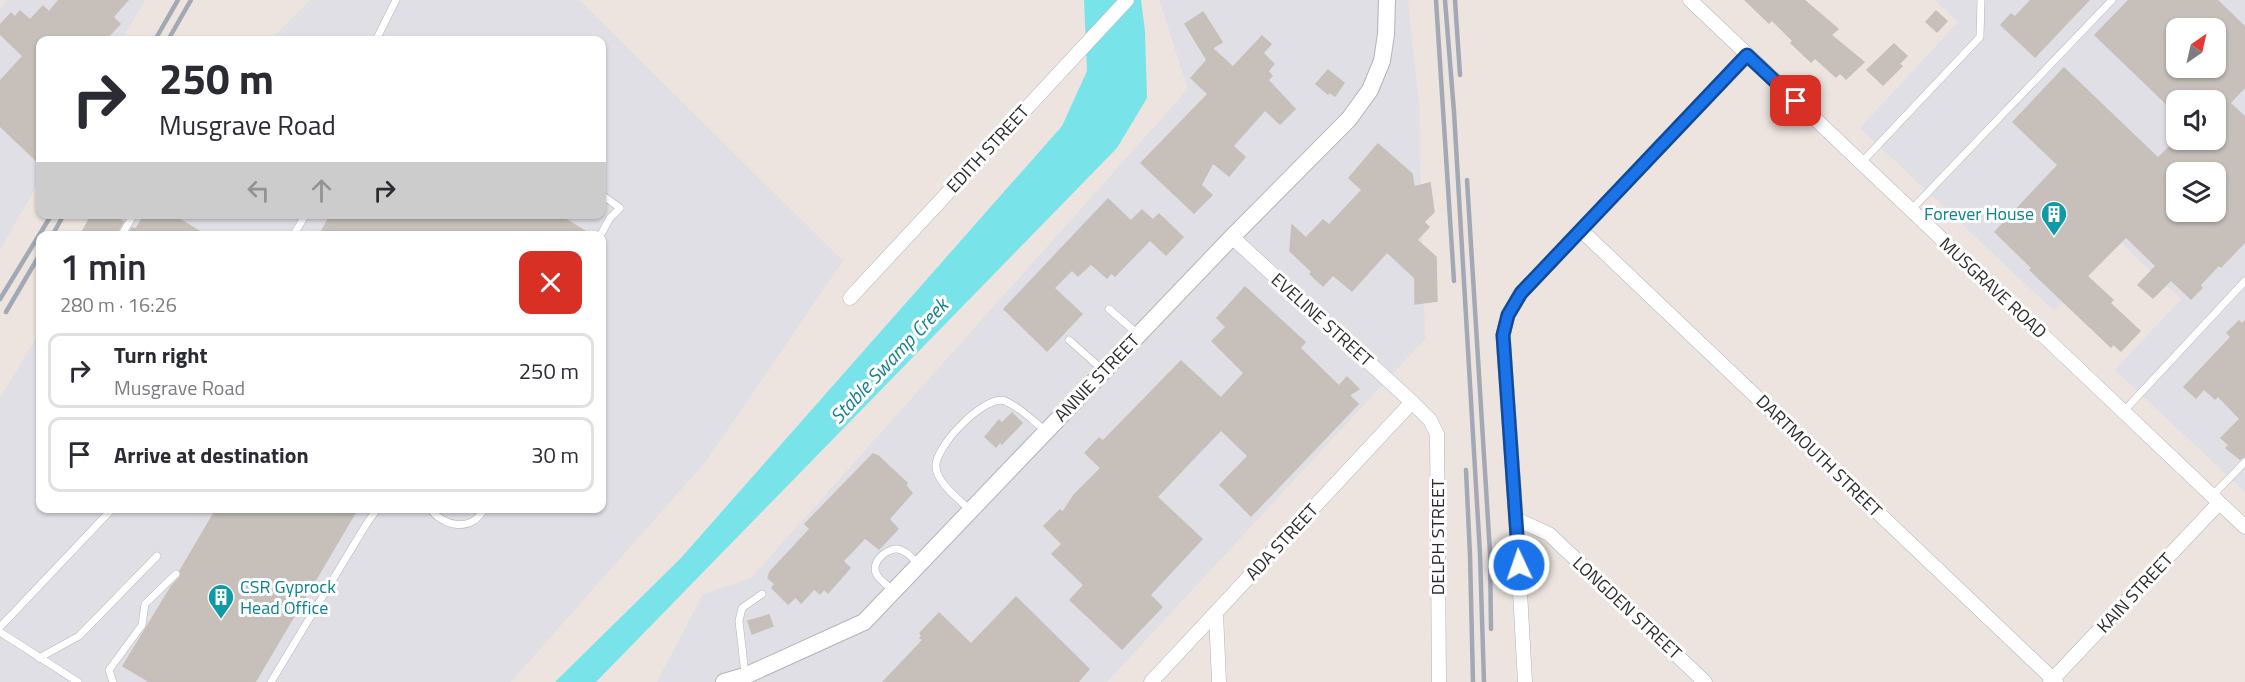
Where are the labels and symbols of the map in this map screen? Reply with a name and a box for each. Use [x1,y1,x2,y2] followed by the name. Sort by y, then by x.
[2166,18,2226,78] north arrow
[1770,75,1821,126] pin
[940,98,1036,199] street label: EDITH STREET
[2039,199,2069,237] building icon: Forever House
[1924,200,2034,227] place label: Forever House
[1934,231,2053,345] street label: MUSGRAVE ROAD
[1265,266,1380,373] street label: EVELINE STREET
[822,289,957,430] water label: Stable Swamp Creek
[1048,327,1146,428] street label: ANNIE STREET
[1750,388,1889,523] street label: DARTMOUTH STREET
[1424,478,1451,595] street label: DELPH STREET
[1239,497,1325,586] street label: ADA STREET
[1487,533,1551,597] position arrow
[2090,546,2179,639] street label: KAIN STREET
[1567,550,1688,666] street label: LONGDEN STREET
[240,573,336,621] place label: CSR Gyprock Head Office
[206,582,236,620] building icon: CSR Gyprock Head Office

